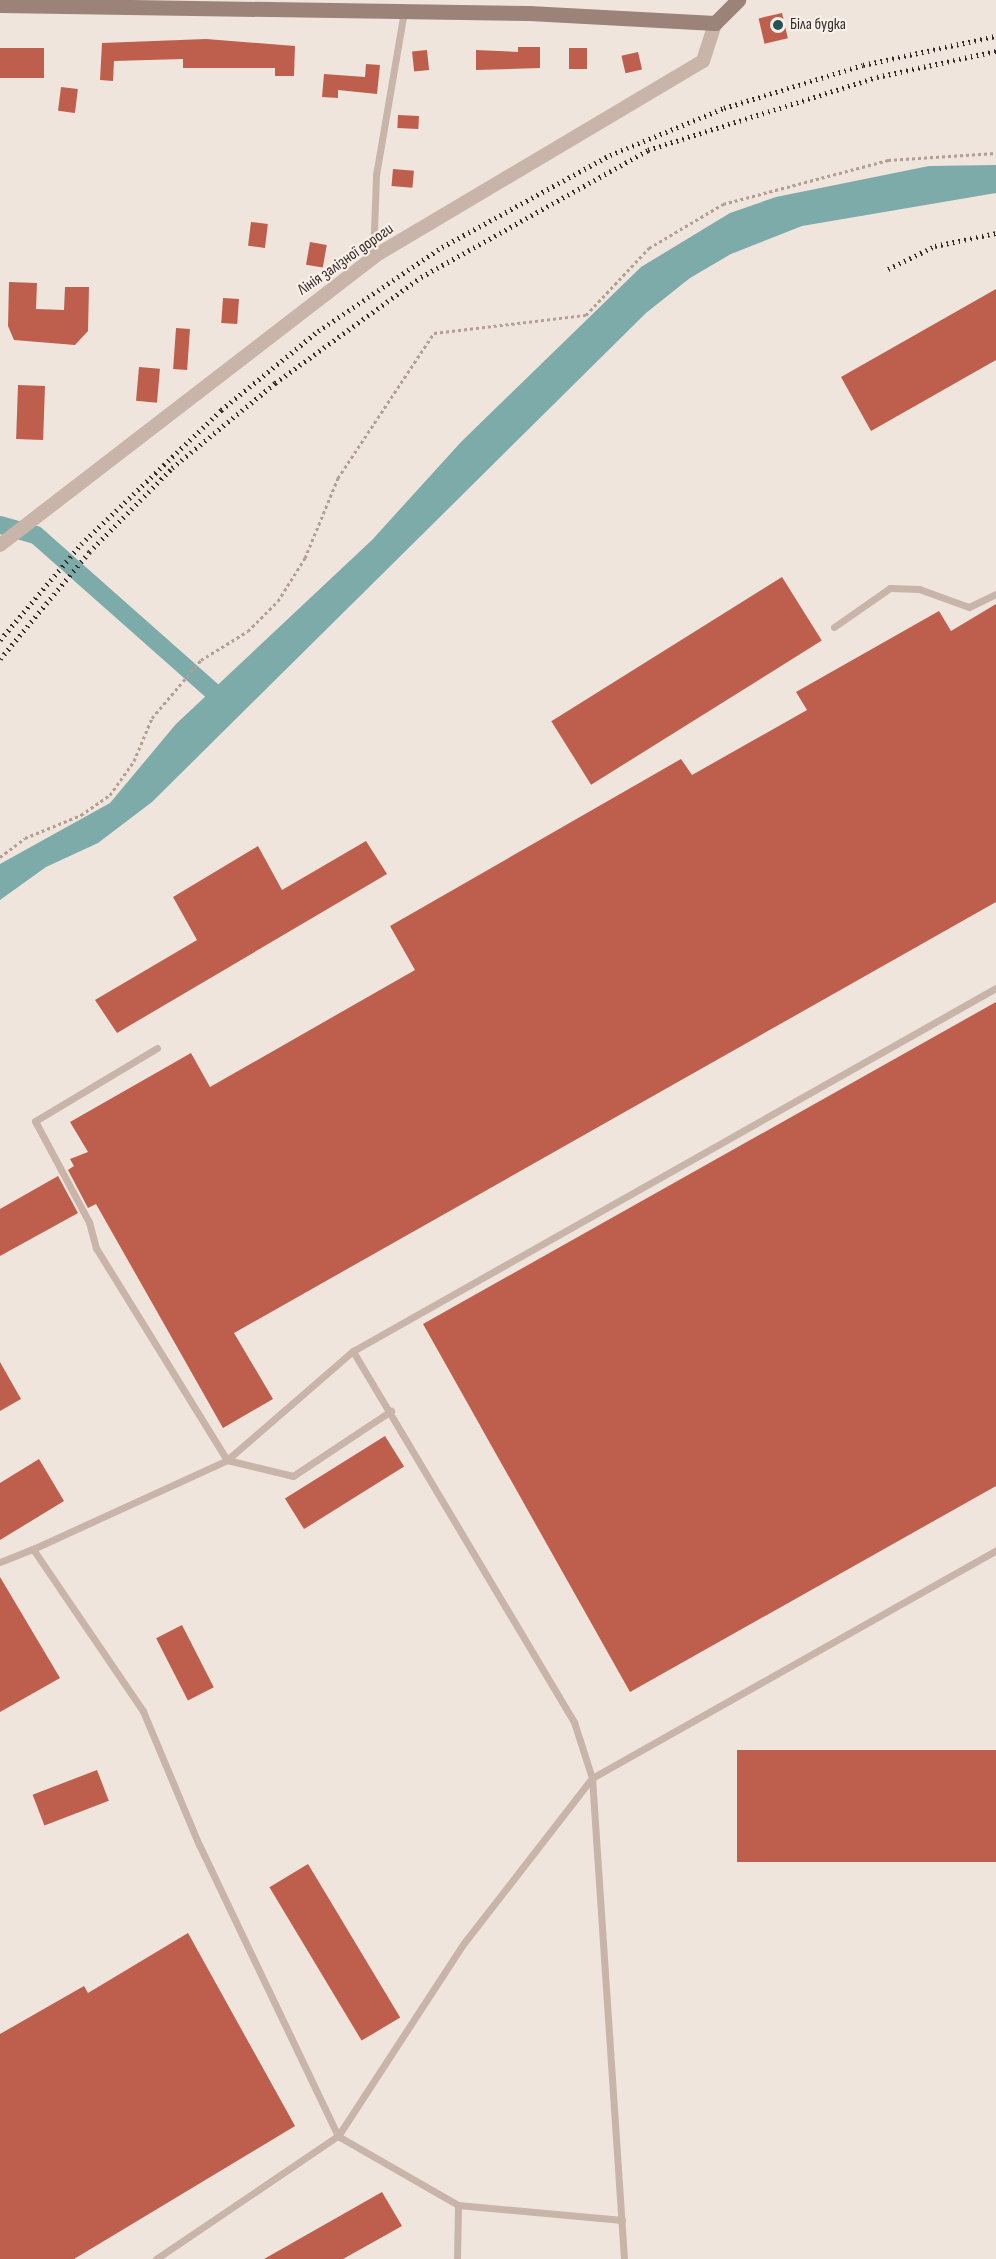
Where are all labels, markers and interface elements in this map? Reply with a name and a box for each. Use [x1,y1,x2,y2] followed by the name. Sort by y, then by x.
[790,15,846,35] place label: Біла будка
[771,18,785,32] marker: Біла будка
[294,220,398,300] street label: Лінія залізної дороги

